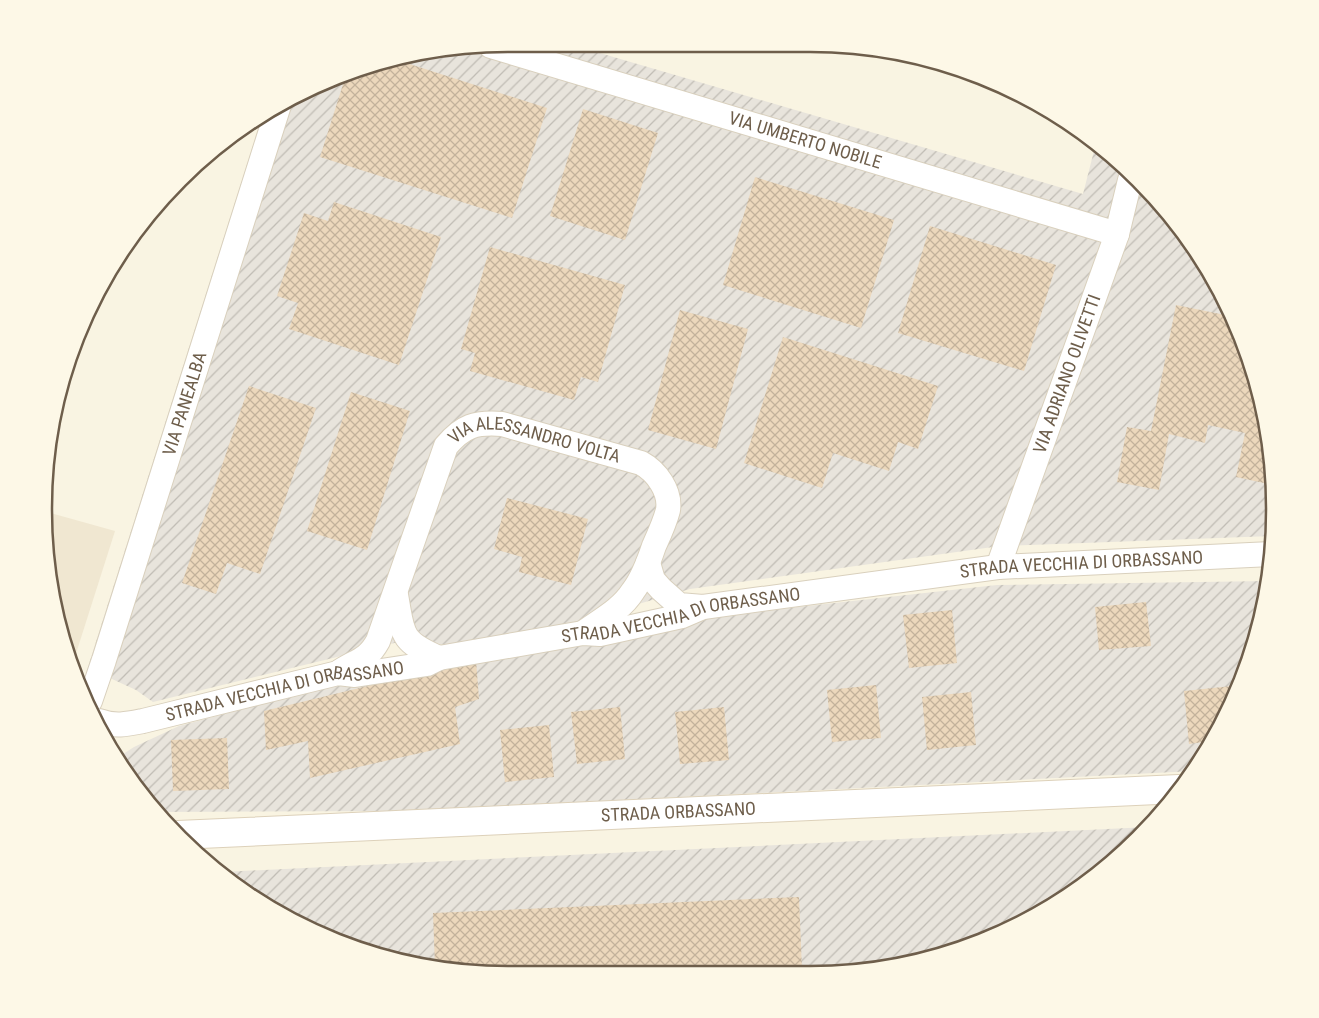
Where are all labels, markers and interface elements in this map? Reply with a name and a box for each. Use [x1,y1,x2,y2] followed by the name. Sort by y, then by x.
[726,107,884,173] street label: VIA UMBERTO NOBILE
[1028,292,1105,456] street label: VIA ADRIANO OLIVETTI
[158,348,211,458] street label: VIA PANEALBA
[444,412,623,467] street label: VIA ALESSANDRO VOLTA
[958,546,1204,582] street label: STRADA VECCHIA DI ORBASSANO
[560,583,801,647] street label: STRADA VECCHIA DI ORBASSANO
[163,657,405,725] street label: STRADA VECCHIA DI ORBASSANO
[601,797,756,826] street label: STRADA ORBASSANO

